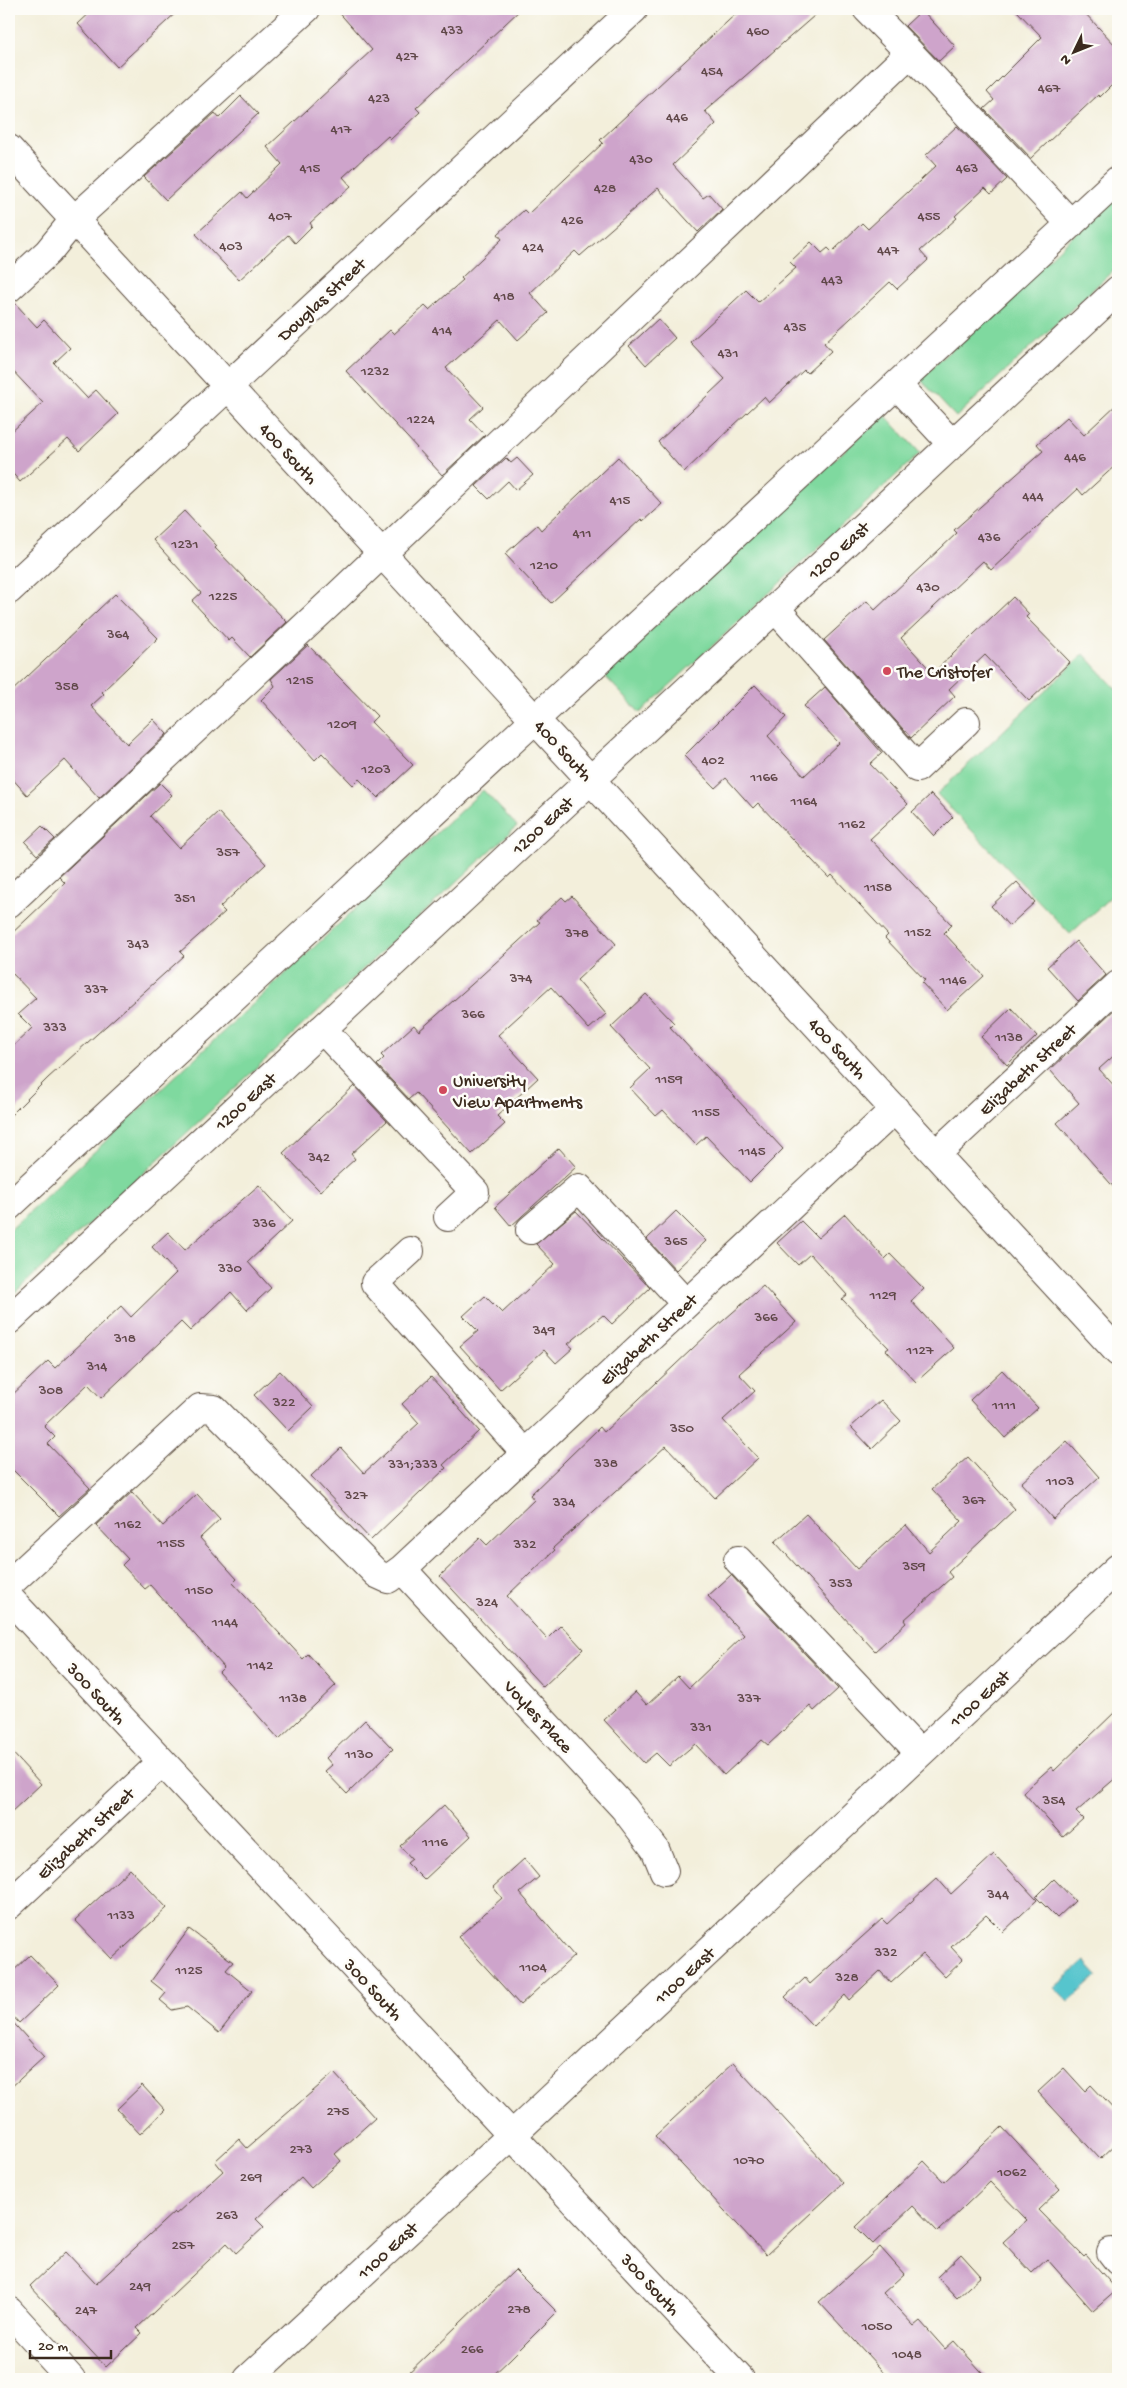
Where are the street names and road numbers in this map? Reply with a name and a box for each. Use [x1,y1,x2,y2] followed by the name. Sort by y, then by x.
[274,254,372,348] street label: Douglas Street
[253,420,321,490] street label: 400 South
[804,517,876,586] street label: 1200 East
[528,717,596,787] street label: 400 South
[508,792,580,861] street label: 1200 East
[802,1015,870,1085] street label: 400 South
[976,1019,1083,1121] street label: Elizabeth Street
[211,1068,283,1137] street label: 1200 East
[597,1289,704,1391] street label: Elizabeth Street
[60,1659,129,1730] street label: 300 South
[946,1666,1016,1734] street label: 1100 East
[498,1676,577,1759] street label: Voyles Place
[34,1783,141,1885] street label: Elizabeth Street
[651,1943,721,2011] street label: 1100 East
[337,1955,406,2026] street label: 300 South
[354,2218,424,2286] street label: 1100 East
[614,2250,683,2321] street label: 300 South

